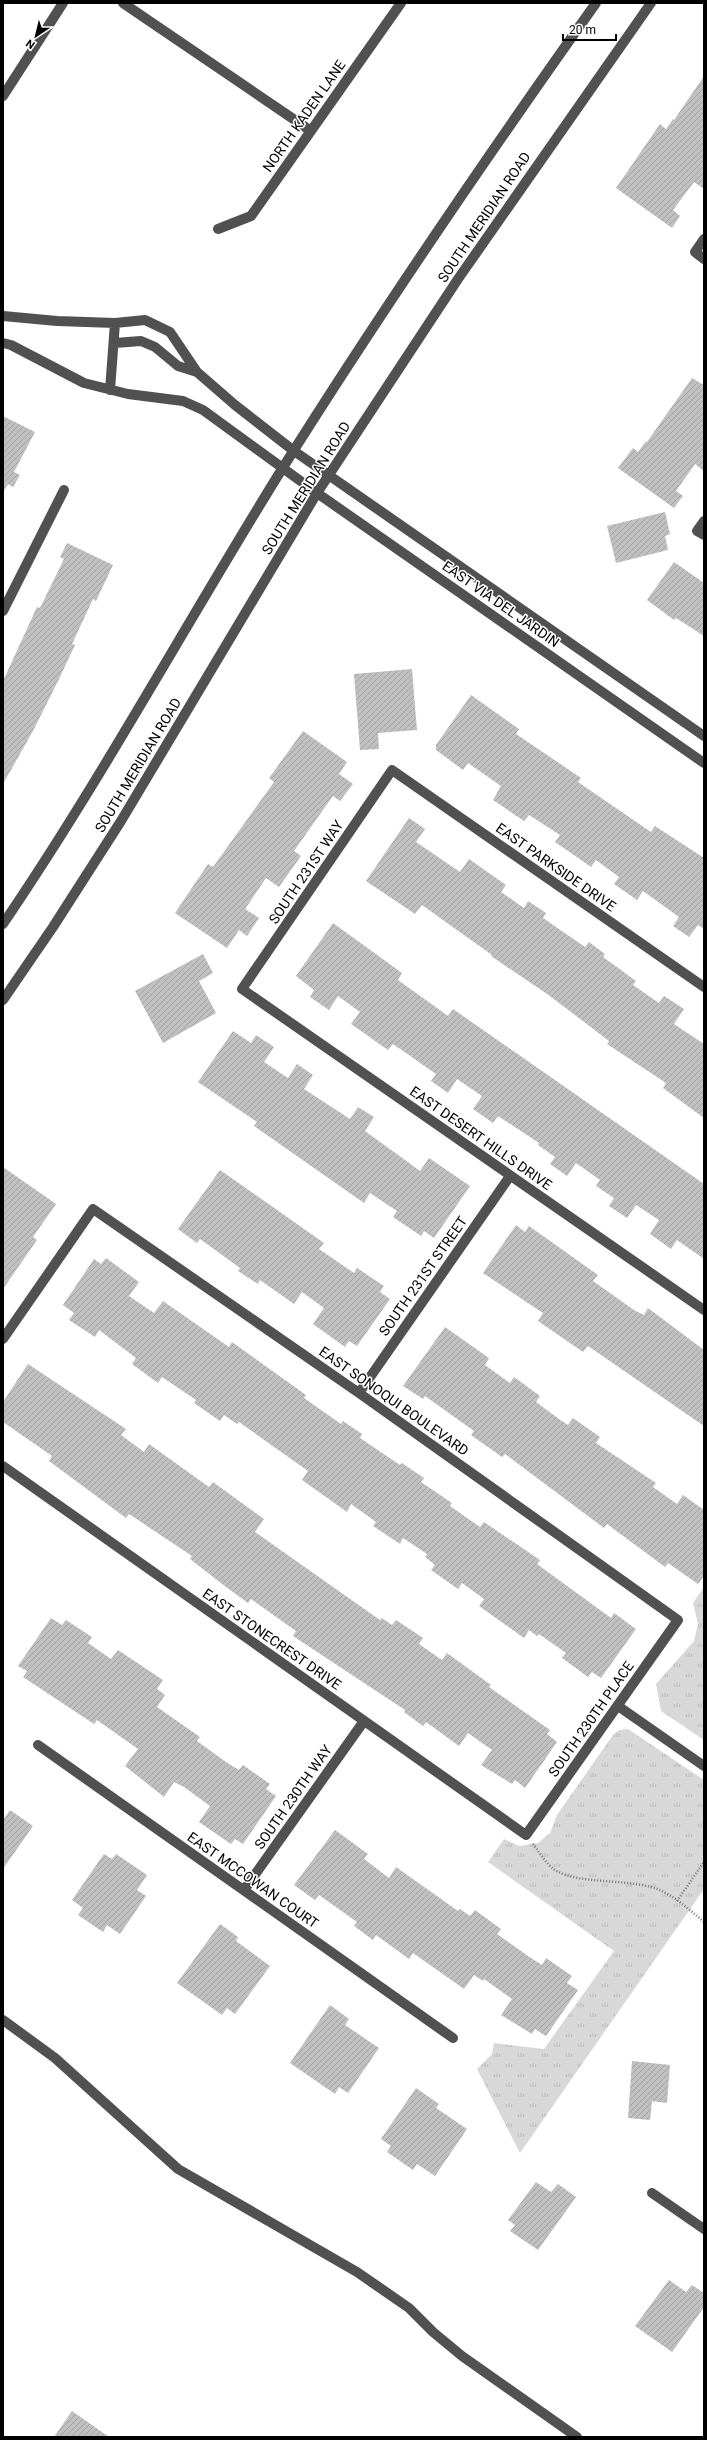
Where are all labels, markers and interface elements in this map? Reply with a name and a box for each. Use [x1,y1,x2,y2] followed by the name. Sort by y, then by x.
[16,16,56,56] north arrow
[563,16,616,42] scale bar
[569,23,596,37] text: 20 m
[23,36,37,51] text: N
[259,57,349,175] street label: NORTH KADEN LANE
[434,149,534,285] street label: SOUTH MERIDIAN ROAD
[259,419,353,557] street label: SOUTH MERIDIAN ROAD
[440,558,562,650] street label: EAST VIA DEL JARDIN
[92,695,184,835] street label: SOUTH MERIDIAN ROAD
[265,817,347,927] street label: SOUTH 231ST WAY
[493,820,619,914] street label: EAST PARKSIDE DRIVE
[407,1083,555,1193] street label: EAST DESERT HILLS DRIVE
[376,1213,471,1339] street label: SOUTH 231ST STREET
[316,1343,472,1459] street label: EAST SONOQUI BOULEVARD
[200,1585,344,1693] street label: EAST STONECREST DRIVE
[545,1658,637,1780] street label: SOUTH 230TH PLACE
[251,1741,335,1852] street label: SOUTH 230TH WAY
[185,1829,322,1932] street label: EAST MCCOWAN COURT

